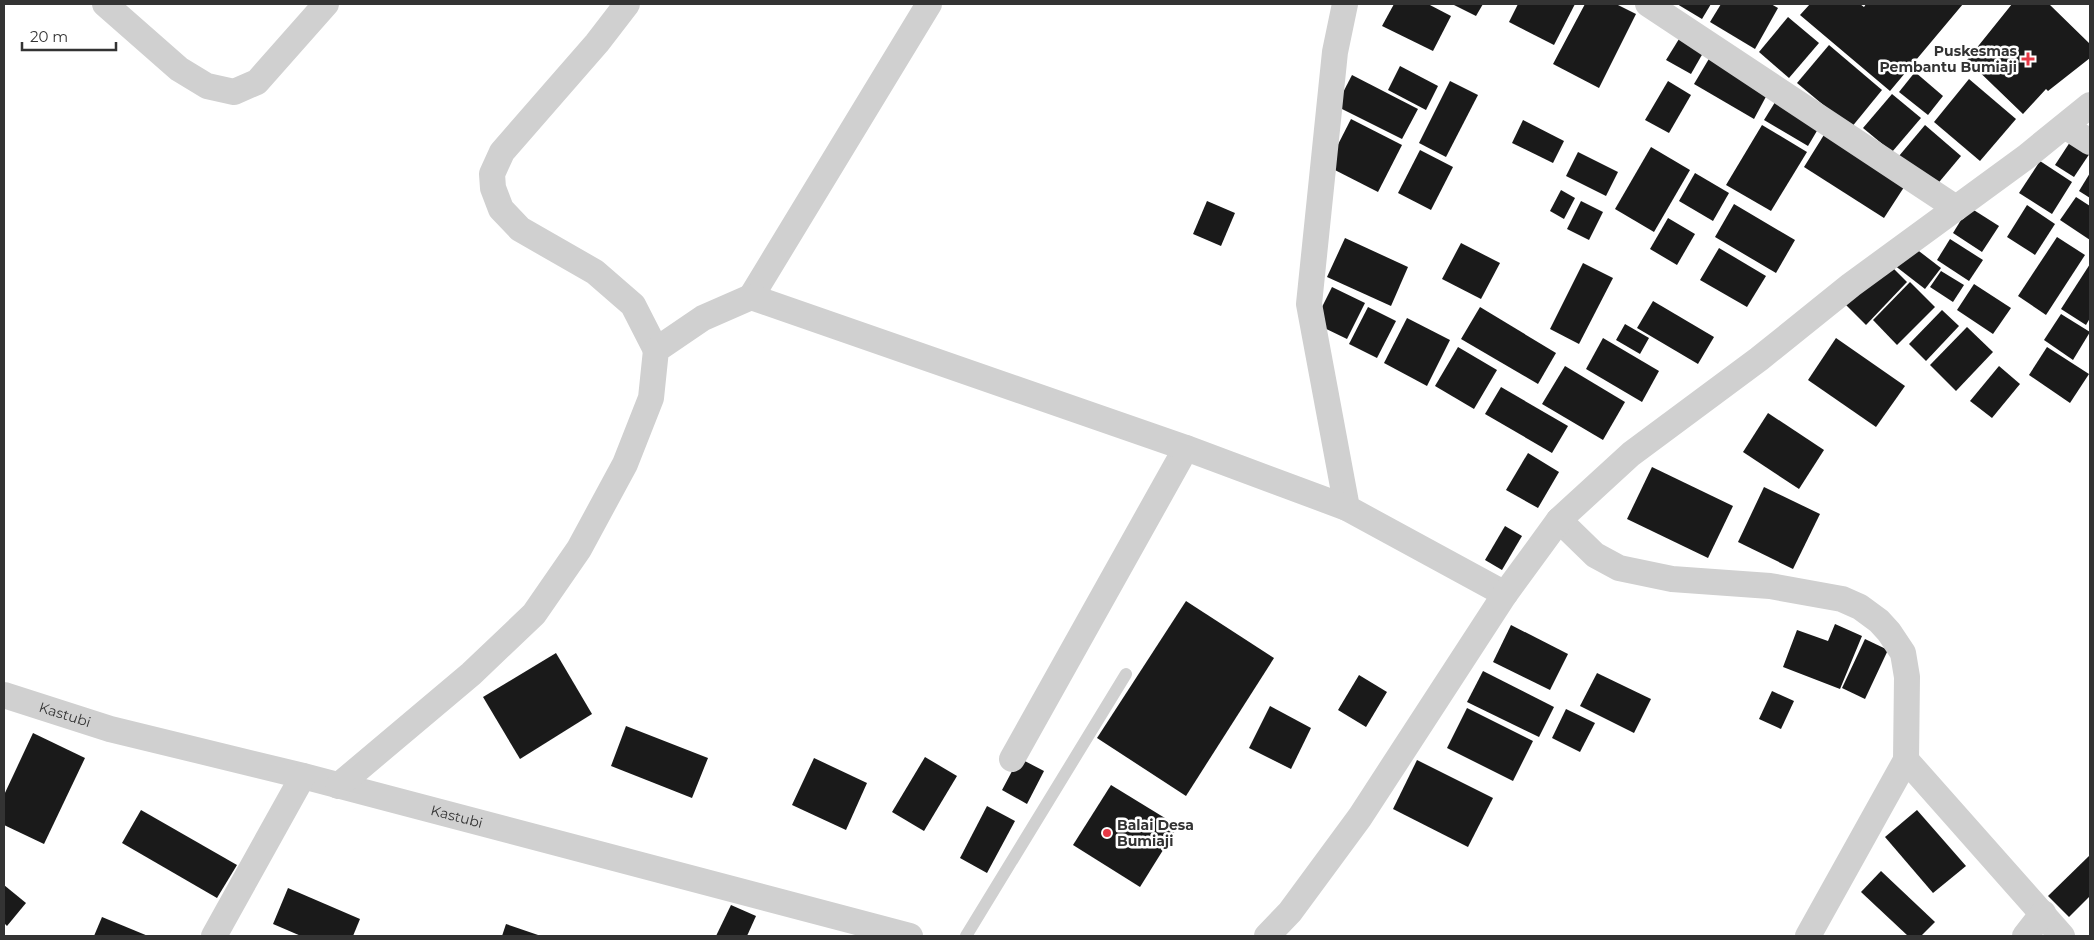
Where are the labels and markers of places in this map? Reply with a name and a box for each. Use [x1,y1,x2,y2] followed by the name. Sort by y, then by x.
[1879,42,2018,76] place label: Puskesmas Pembantu Bumiaji
[2021,52,2035,66] marker: Puskesmas Pembantu Bumiaji
[1117,816,1194,850] place label: Balai Desa Bumiaji
[1101,827,1113,839] marker: Balai Desa Bumiaji

